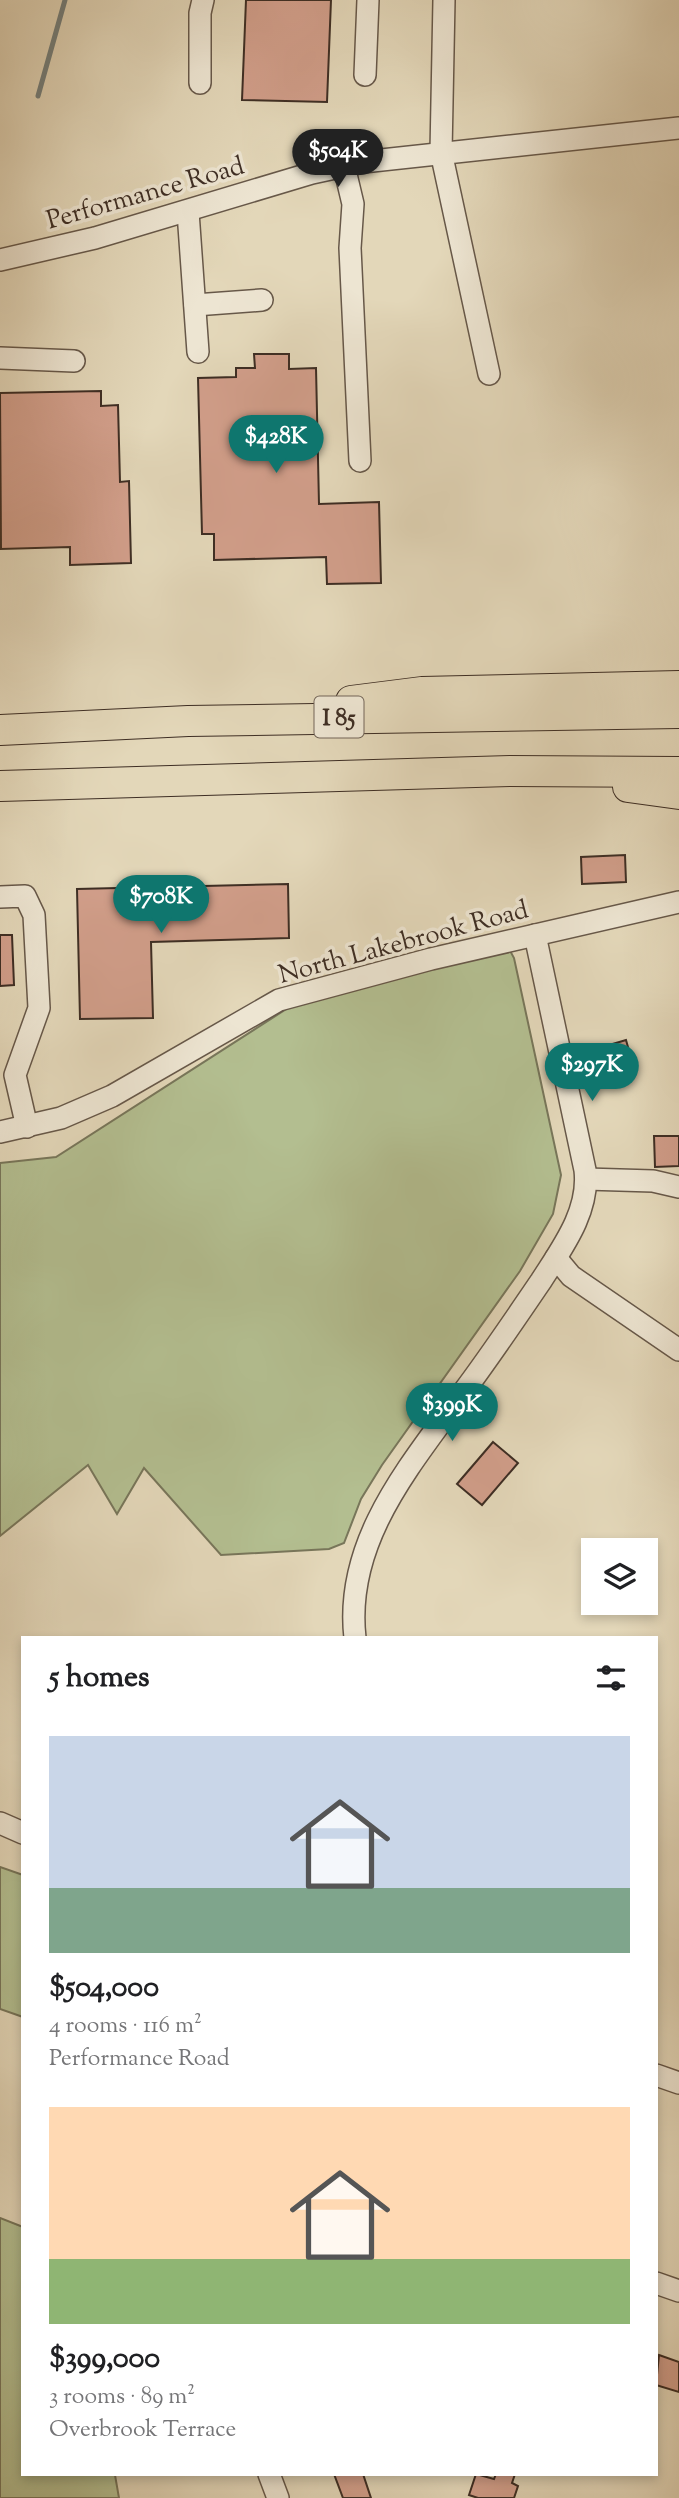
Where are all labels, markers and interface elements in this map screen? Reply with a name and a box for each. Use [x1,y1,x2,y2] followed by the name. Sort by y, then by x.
[289,130,387,189] pin: $504K
[308,135,368,168] text: $504K
[42,148,249,240] street label: Performance Road
[227,416,325,475] pin: $428K
[245,421,307,454] text: $428K
[314,696,364,738] road number: I 85
[112,876,210,935] pin: $708K
[129,881,193,914] text: $708K
[274,892,533,995] street label: North Lakebrook Road
[543,1044,641,1103] pin: $297K
[561,1049,623,1082] text: $297K
[403,1384,501,1443] pin: $399K
[422,1389,482,1422] text: $399K
[581,1538,658,1615] map controls
[581,1538,658,1615] button: layers
[49,1657,150,1700] text: 5 homes
[592,1659,630,1697] icon: filters
[277,1781,403,1907] icon: home
[49,1967,159,2010] text: $504,000
[49,2010,202,2043] text: 4 rooms · 116 m²
[49,2043,230,2076] text: Performance Road
[277,2152,403,2278] icon: home
[49,2338,160,2381] text: $399,000
[49,2381,195,2414] text: 3 rooms · 89 m²
[49,2414,236,2447] text: Overbrook Terrace

